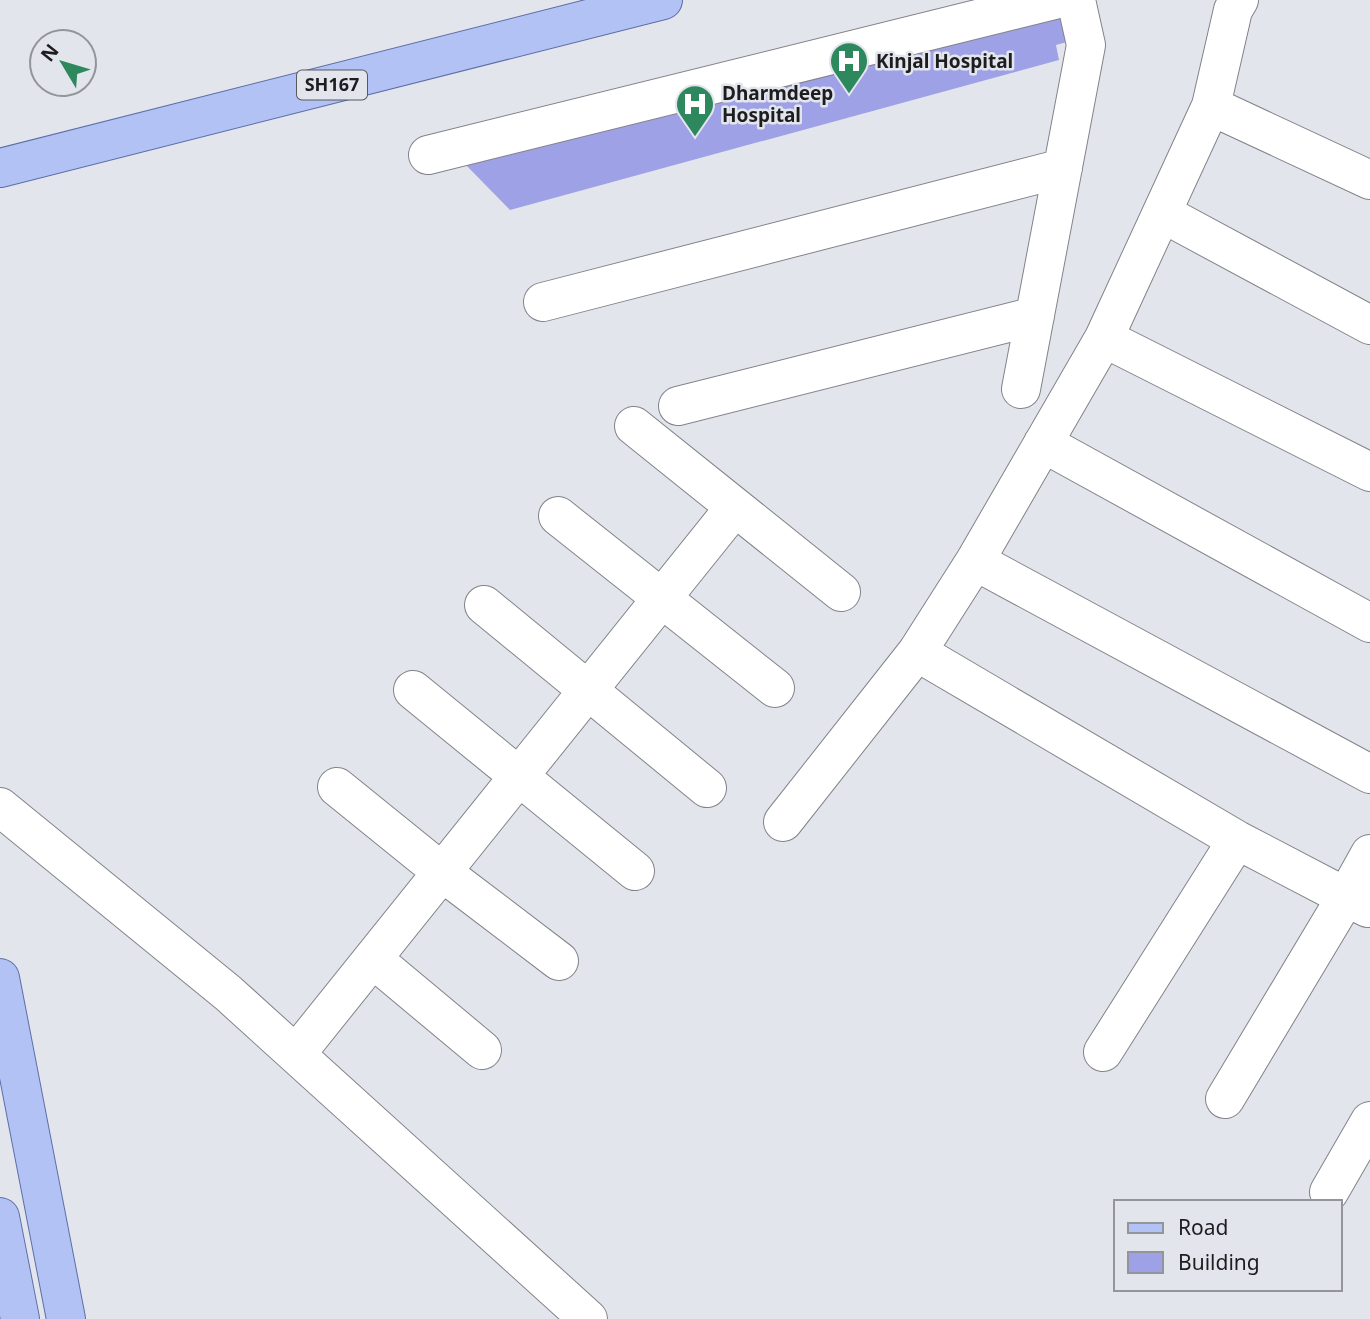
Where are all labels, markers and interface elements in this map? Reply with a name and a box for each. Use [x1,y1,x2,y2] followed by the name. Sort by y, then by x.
[28,28,98,98] north arrow
[35,38,65,67] text: N
[828,40,870,95] hospital icon: Kinjal Hospital
[876,48,1013,74] place label: Kinjal Hospital
[297,70,367,100] road number: SH167
[722,80,833,128] place label: Dharmdeep Hospital
[674,83,716,138] hospital icon: Dharmdeep Hospital
[1114,1200,1342,1291] legend
[1178,1213,1228,1241] text: Road
[1178,1248,1260,1276] text: Building

